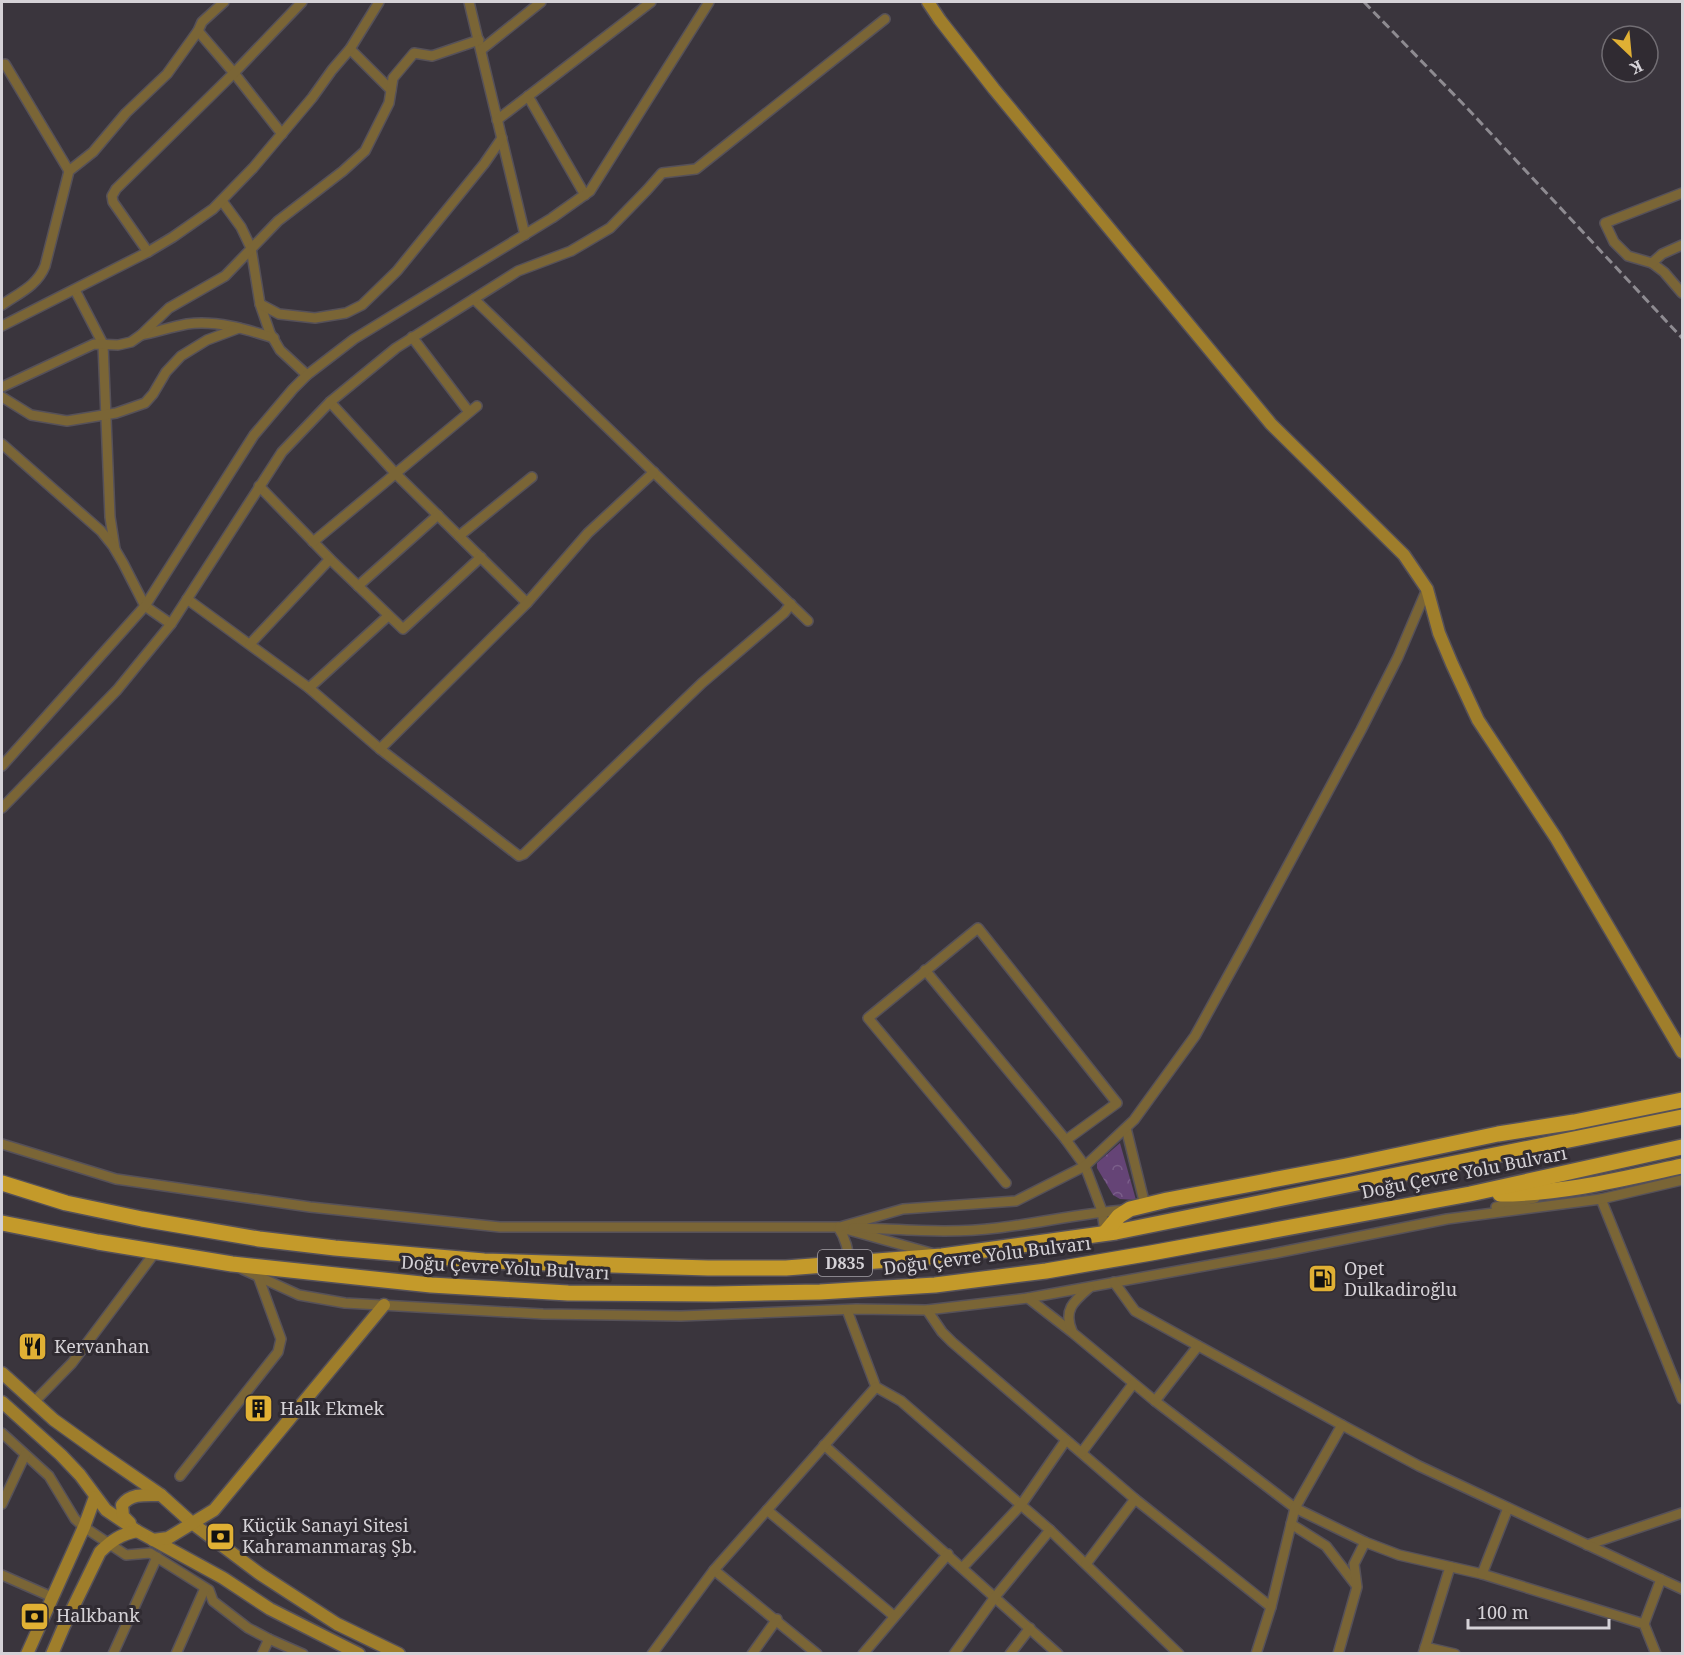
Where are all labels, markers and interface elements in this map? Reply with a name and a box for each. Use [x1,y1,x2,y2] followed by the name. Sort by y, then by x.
[1600,24,1660,84] north arrow
[1626,55,1647,80] text: K
[1359,1140,1569,1204] street label: Doğu Çevre Yolu Bulvarı
[882,1230,1092,1280] street label: Doğu Çevre Yolu Bulvarı
[400,1250,610,1284] street label: Doğu Çevre Yolu Bulvarı
[818,1250,872,1276] road number: D835
[1344,1256,1458,1301] place label: Opet Dulkadiroğlu
[1307,1263,1339,1295] fuel station icon: Opet Dulkadiroğlu
[17,1331,49,1363] restaurant icon: Kervanhan
[54,1334,150,1358] place label: Kervanhan
[243,1393,275,1425] building icon: Halk Ekmek
[280,1396,385,1420] place label: Halk Ekmek
[242,1513,417,1558] place label: Küçük Sanayi Sitesi Kahramanmaraş Şb.
[205,1520,237,1552] bank icon: Küçük Sanayi Sitesi Kahramanmaraş Şb.
[1468,1592,1609,1630] scale bar
[19,1600,51,1632] bank icon: Halkbank
[1477,1600,1529,1624] text: 100 m
[56,1603,140,1627] place label: Halkbank

